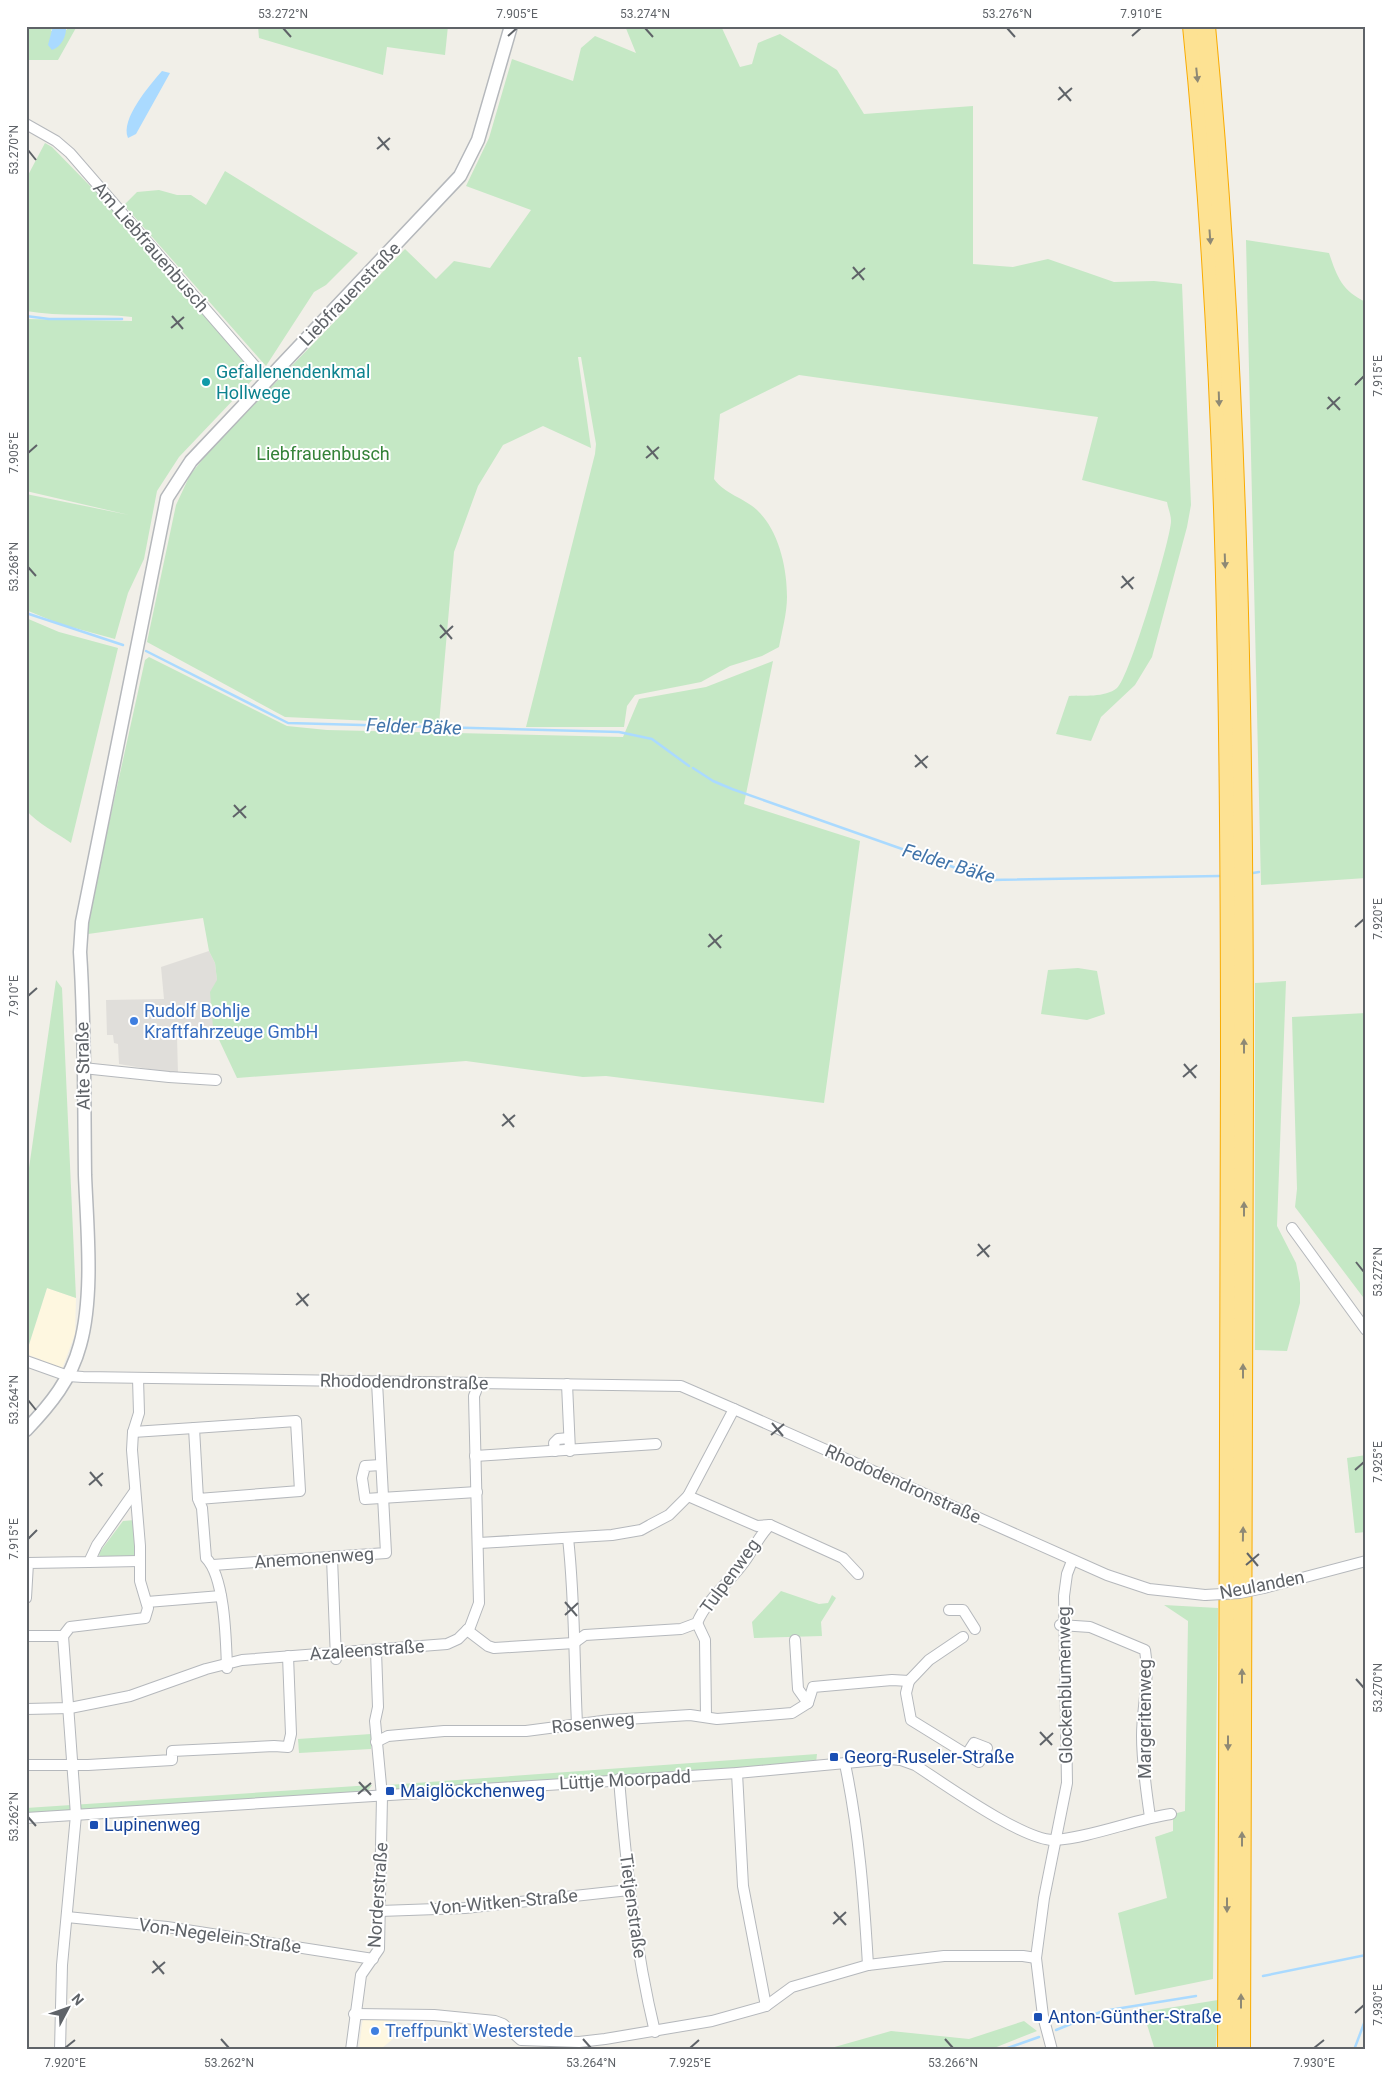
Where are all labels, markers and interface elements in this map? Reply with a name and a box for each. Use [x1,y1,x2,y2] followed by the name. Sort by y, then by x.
[258,7,308,21] text: 53.272°N
[496,7,538,21] text: 7.905°E
[620,7,670,21] text: 53.274°N
[982,7,1032,21] text: 53.276°N
[1120,7,1162,21] text: 7.910°E
[1193,67,1201,83] one-way arrow
[7,125,21,175] text: 53.270°N
[89,177,214,316] street label: Am Liebfrauenbusch
[1207,229,1215,245] one-way arrow
[295,237,404,350] street label: Liebfrauenstraße
[1371,355,1385,397] text: 7.915°E
[216,361,370,403] place label: Gefallenendenkmal Hollwege
[200,376,212,388] marker: Gefallenendenkmal Hollwege
[1216,391,1224,407] one-way arrow
[7,432,21,474] text: 7.905°E
[256,443,390,464] park label: Liebfrauenbusch
[7,542,21,592] text: 53.268°N
[1222,554,1230,570] one-way arrow
[366,713,462,740] water label: Felder Bäke
[900,838,998,889] water label: Felder Bäke
[1371,898,1385,940] text: 7.920°E
[7,975,21,1017] text: 7.910°E
[144,1000,318,1042] place label: Rudolf Bohlje Kraftfahrzeuge GmbH
[128,1015,140,1027] marker: Rudolf Bohlje Kraftfahrzeuge GmbH
[71,1022,94,1110] street label: Alte Straße
[1240,1038,1248,1054] one-way arrow
[1240,1201,1248,1217] one-way arrow
[1371,1247,1385,1297] text: 53.272°N
[1239,1363,1247,1379] one-way arrow
[320,1370,488,1393] street label: Rhododendronstraße
[7,1375,21,1425] text: 53.264°N
[822,1440,984,1527] street label: Rhododendronstraße
[1371,1441,1385,1483] text: 7.925°E
[7,1518,21,1560] text: 7.915°E
[1239,1526,1247,1542] one-way arrow
[696,1534,764,1617] street label: Tulpenweg
[253,1543,374,1572] street label: Anemonenweg
[1218,1566,1306,1603] street label: Neulanden
[1053,1606,1076,1764] street label: Glockenblumenweg
[309,1635,425,1664] street label: Azaleenstraße
[1134,1659,1155,1779] street label: Margeritenweg
[1371,1663,1385,1713] text: 53.270°N
[1238,1668,1246,1684] one-way arrow
[550,1708,635,1737] street label: Rosenweg
[1224,1735,1232,1751] one-way arrow
[844,1746,1014,1767] place label: Georg-Ruseler-Straße
[828,1751,840,1763] marker: Georg-Ruseler-Straße
[559,1766,691,1793] street label: Lüttje Moorpadd
[400,1780,545,1801] place label: Maiglöckchenweg
[384,1785,396,1797] marker: Maiglöckchenweg
[7,1792,21,1842] text: 53.262°N
[104,1814,200,1835] place label: Lupinenweg
[88,1819,100,1831] marker: Lupinenweg
[1238,1830,1246,1846] one-way arrow
[363,1841,392,1948] street label: Norderstraße
[616,1852,651,1960] street label: Tietjenstraße
[429,1885,579,1918] street label: Von-Witken-Straße
[1223,1898,1231,1914] one-way arrow
[137,1914,303,1957] street label: Von-Negelein-Straße
[42,1984,92,2034] north arrow
[1371,1984,1385,2026] text: 7.930°E
[69,1990,87,2008] text: N
[1237,1993,1245,2009] one-way arrow
[1048,2006,1222,2027] place label: Anton-Günther-Straße
[1032,2011,1044,2023] marker: Anton-Günther-Straße
[385,2020,573,2041] place label: Treffpunkt Westerstede
[369,2025,381,2037] marker: Treffpunkt Westerstede
[44,2056,86,2070] text: 7.920°E
[204,2056,254,2070] text: 53.262°N
[566,2056,616,2070] text: 53.264°N
[669,2056,711,2070] text: 7.925°E
[928,2056,978,2070] text: 53.266°N
[1293,2056,1335,2070] text: 7.930°E

